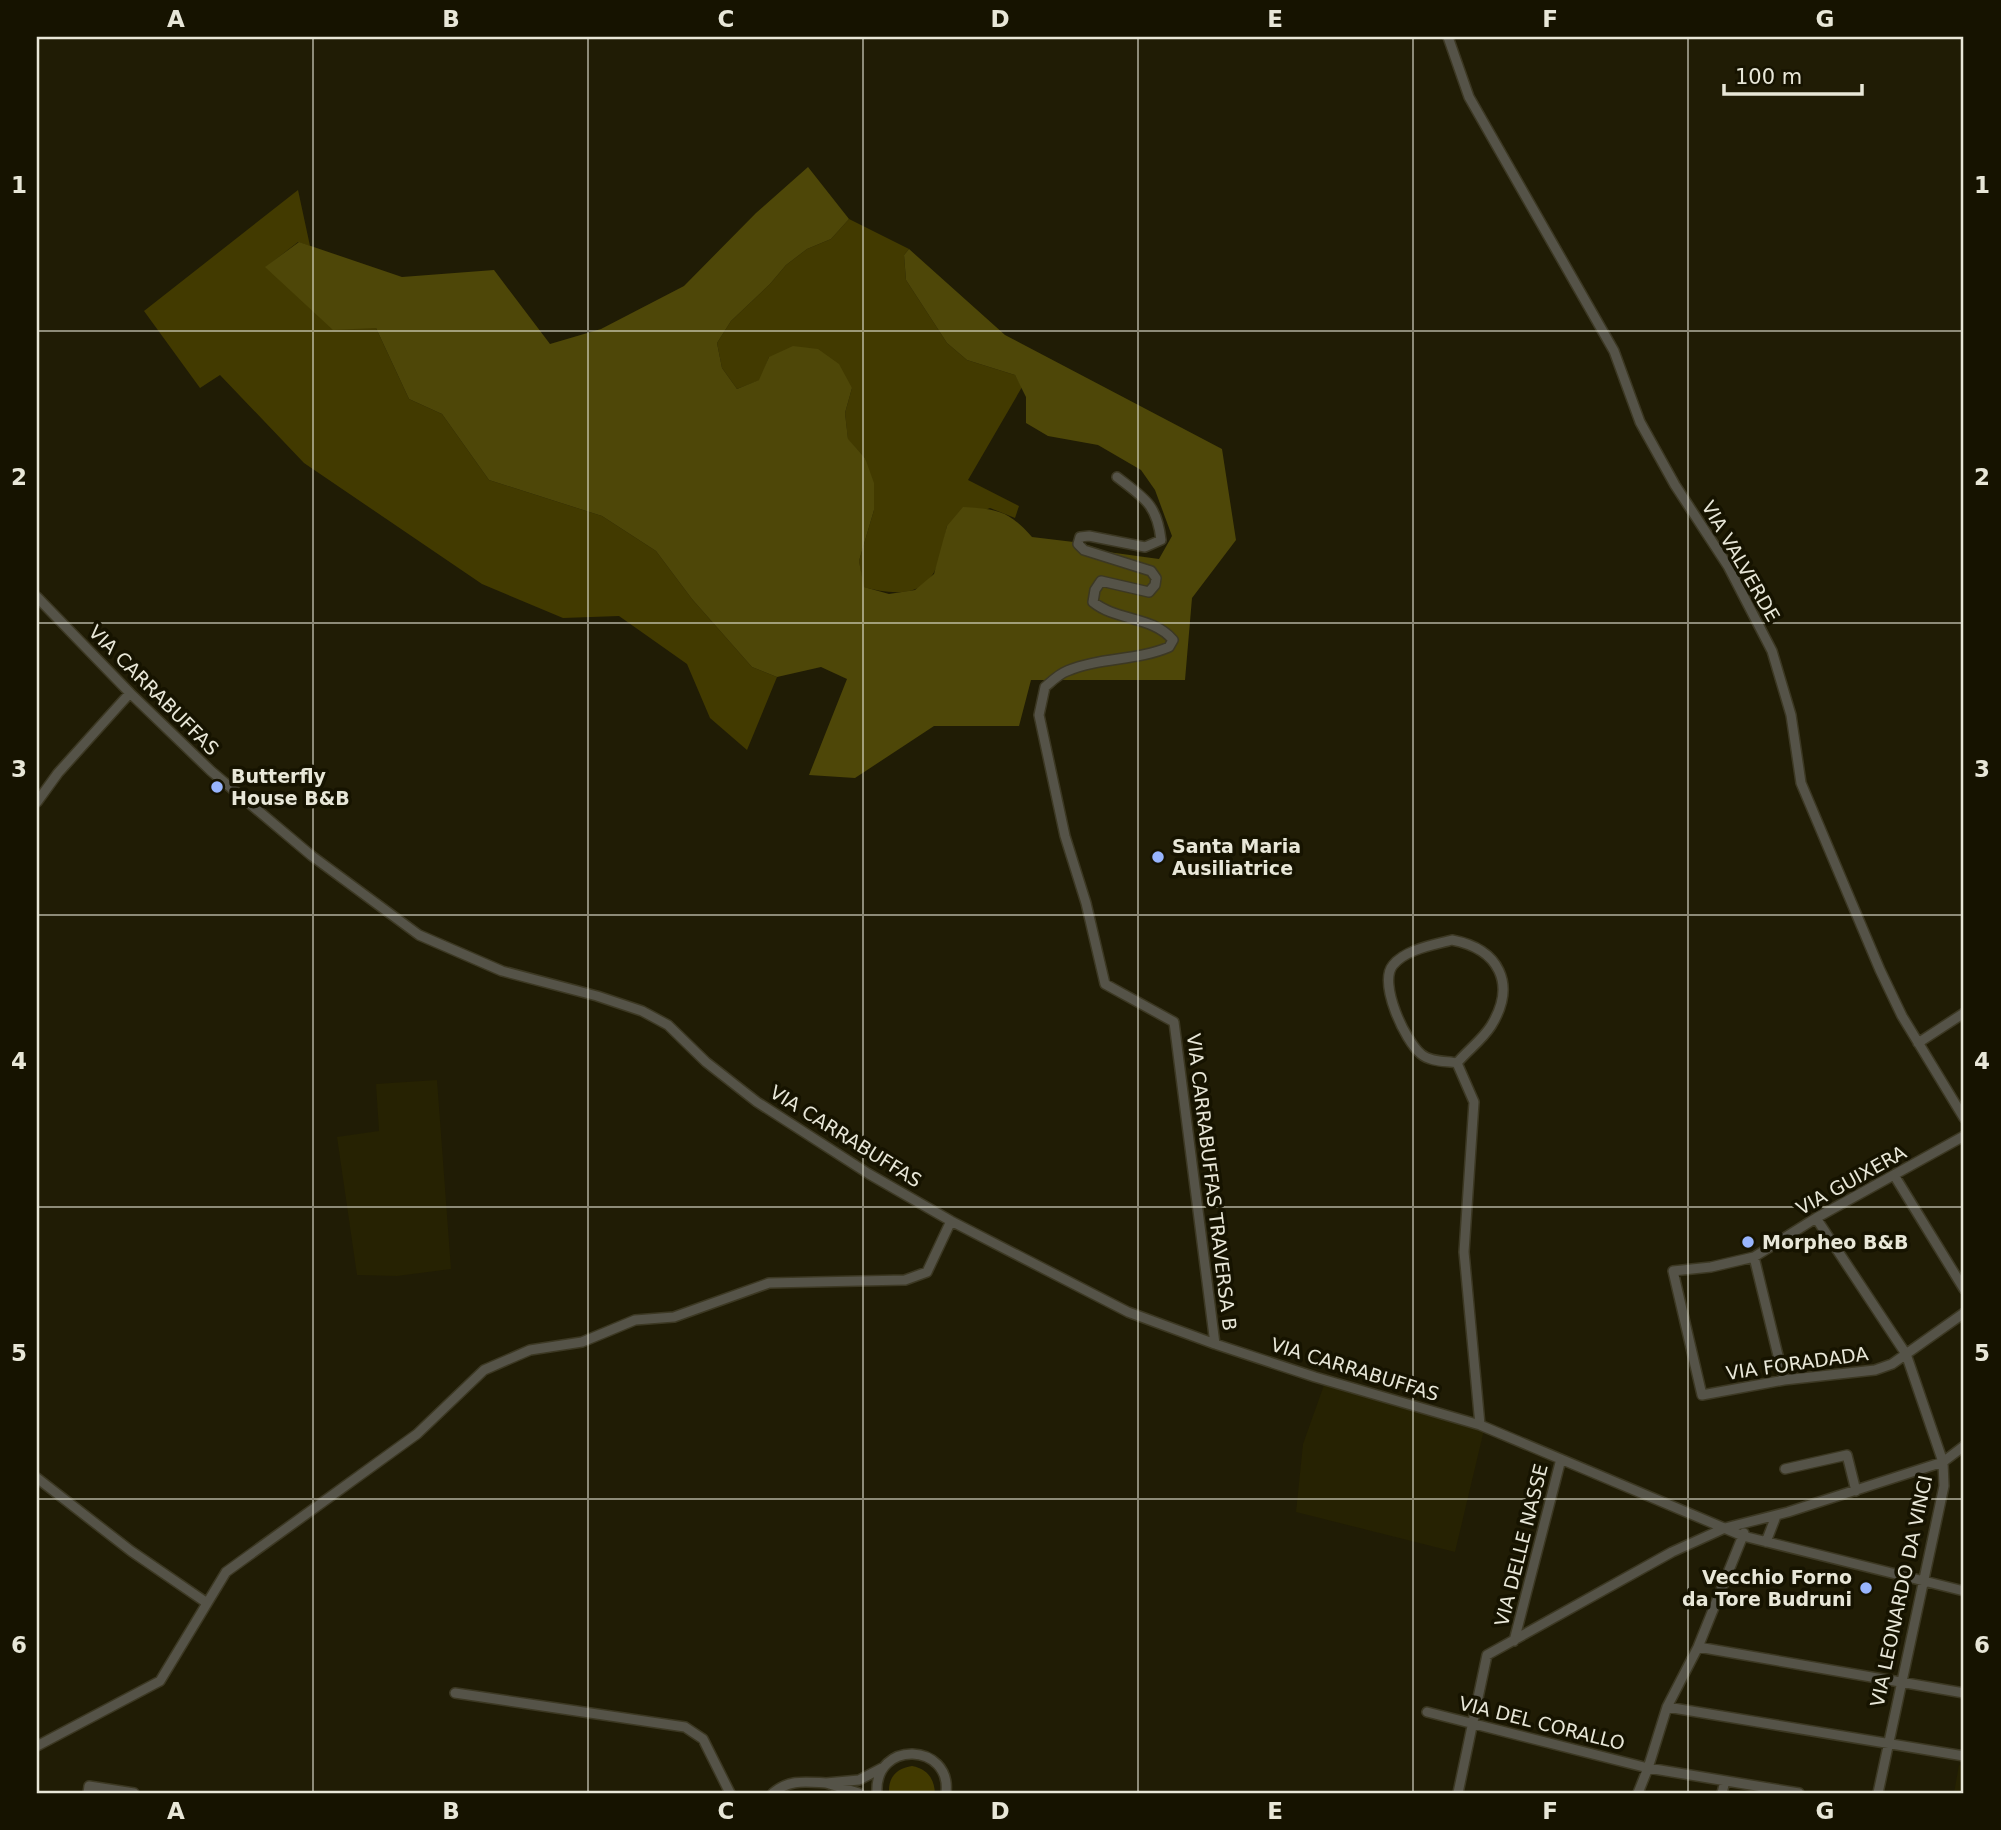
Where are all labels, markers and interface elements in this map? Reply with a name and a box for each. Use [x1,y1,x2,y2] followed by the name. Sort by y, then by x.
[167,6,185,32] text: A
[442,6,460,32] text: B
[718,6,734,32] text: C
[990,6,1010,32] text: D
[1267,6,1283,32] text: E
[1542,6,1558,32] text: F
[1816,6,1834,32] text: G
[1724,52,1863,96] scale bar
[1735,65,1802,89] text: 100 m
[11,172,27,198] text: 1
[1974,172,1990,198] text: 1
[11,464,27,490] text: 2
[1974,464,1990,490] text: 2
[1698,497,1784,625] street label: VIA VALVERDE
[84,620,224,760] street label: VIA CARRABUFFAS
[11,756,27,782] text: 3
[1974,756,1990,782] text: 3
[231,765,350,809] place label: Butterfly House B&B
[209,779,225,795] marker: Butterfly House B&B
[1172,835,1301,879] place label: Santa Maria Ausiliatrice
[1150,849,1166,865] marker: Santa Maria Ausiliatrice
[1183,1032,1241,1332] street label: VIA CARRABUFFAS TRAVERSA B
[11,1048,27,1074] text: 4
[1974,1048,1990,1074] text: 4
[766,1080,926,1192] street label: VIA CARRABUFFAS
[1792,1141,1910,1219] street label: VIA GUIXERA
[1762,1231,1909,1253] place label: Morpheo B&B
[1740,1234,1756,1250] marker: Morpheo B&B
[1268,1333,1442,1405] street label: VIA CARRABUFFAS
[11,1340,27,1366] text: 5
[1974,1340,1990,1366] text: 5
[1724,1342,1870,1384] street label: VIA FORADADA
[1490,1461,1552,1629] street label: VIA DELLE NASSE
[1866,1473,1936,1709] street label: VIA LEONARDO DA VINCI
[1682,1566,1852,1610] place label: Vecchio Forno da Tore Budruni
[1858,1580,1874,1596] marker: Vecchio Forno da Tore Budruni
[11,1632,27,1658] text: 6
[1974,1632,1990,1658] text: 6
[1457,1692,1627,1754] street label: VIA DEL CORALLO
[167,1798,185,1824] text: A
[442,1798,460,1824] text: B
[718,1798,734,1824] text: C
[990,1798,1010,1824] text: D
[1267,1798,1283,1824] text: E
[1542,1798,1558,1824] text: F
[1816,1798,1834,1824] text: G

